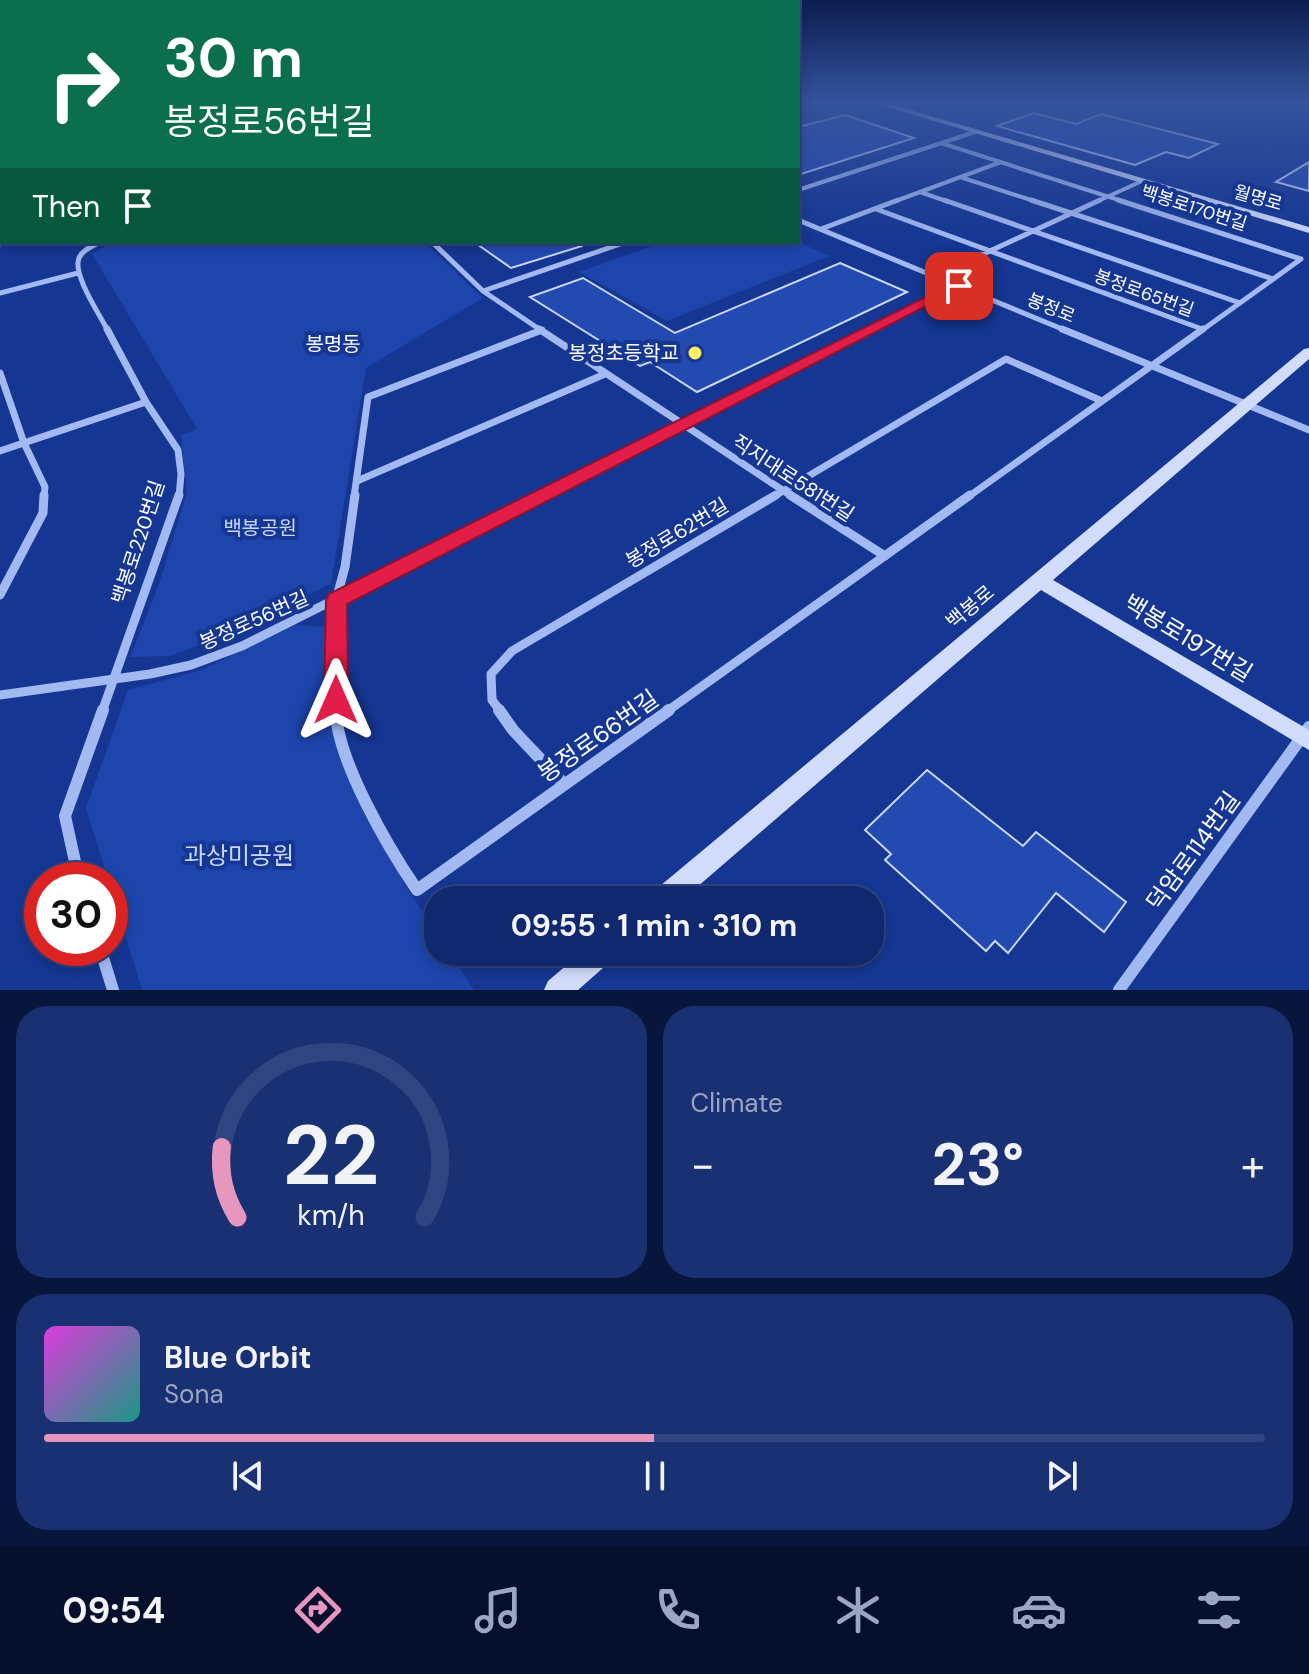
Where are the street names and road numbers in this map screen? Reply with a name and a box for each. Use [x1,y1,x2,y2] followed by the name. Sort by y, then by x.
[1138,180,1250,236] street label: 백봉로170번길
[1231,180,1285,216] street label: 월명로
[1091,264,1197,322] street label: 봉정로65번길
[1023,288,1079,328] street label: 봉정로
[727,429,859,527] street label: 직지대로581번길
[106,477,170,607] street label: 백봉로220번길
[621,492,733,574] street label: 봉정로62번길
[940,579,1000,635] street label: 백봉로
[195,584,313,656] street label: 봉정로56번길
[1118,587,1258,689] street label: 백봉로197번길
[532,683,664,789] street label: 봉정로66번길
[1139,785,1247,917] street label: 덕암로114번길

